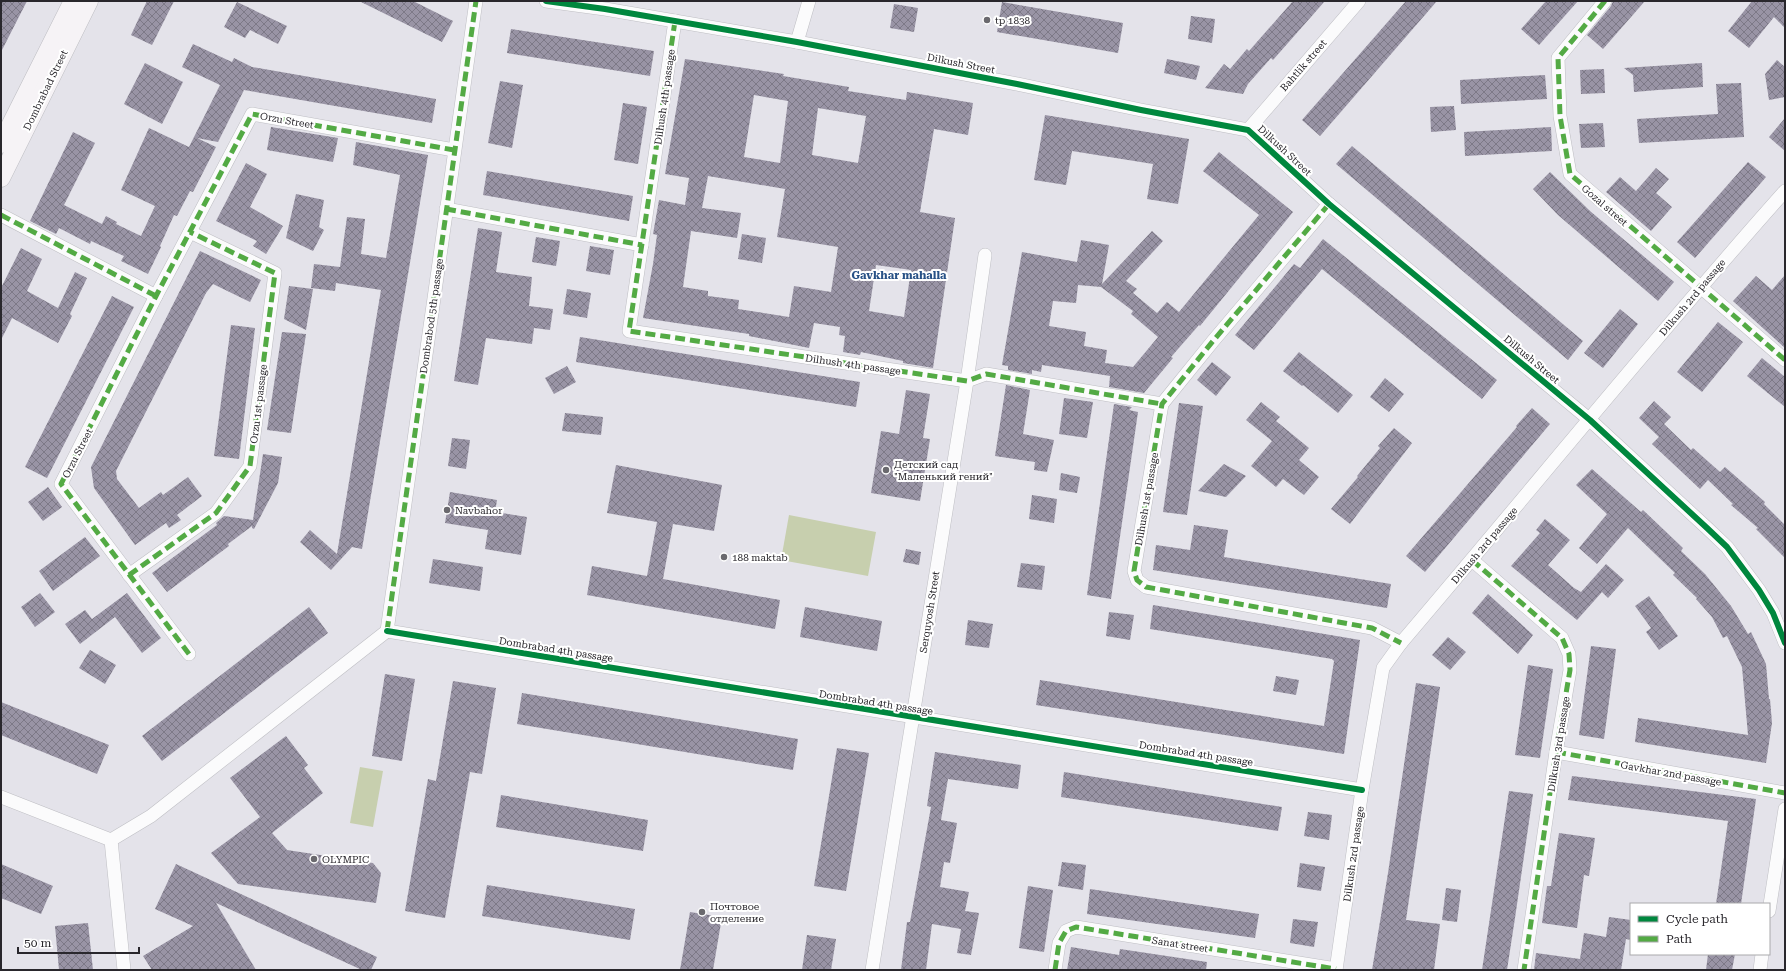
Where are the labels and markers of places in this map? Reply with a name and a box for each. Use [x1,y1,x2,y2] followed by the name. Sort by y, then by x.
[982,15,992,25] marker: tp 1838
[995,15,1031,26] place label: tp 1838
[894,459,993,482] place label: Детский сад "Маленький гений"
[881,465,891,475] marker: Детский сад "Маленький гений"
[442,505,452,515] marker: Navbahor
[455,505,502,516] place label: Navbahor
[719,552,729,562] marker: 188 maktab
[732,552,788,563] place label: 188 maktab
[309,854,319,864] marker: OLYMPIC
[322,854,369,865] place label: OLYMPIC
[710,901,764,924] place label: Почтовое отделение
[697,907,707,917] marker: Почтовое отделение

